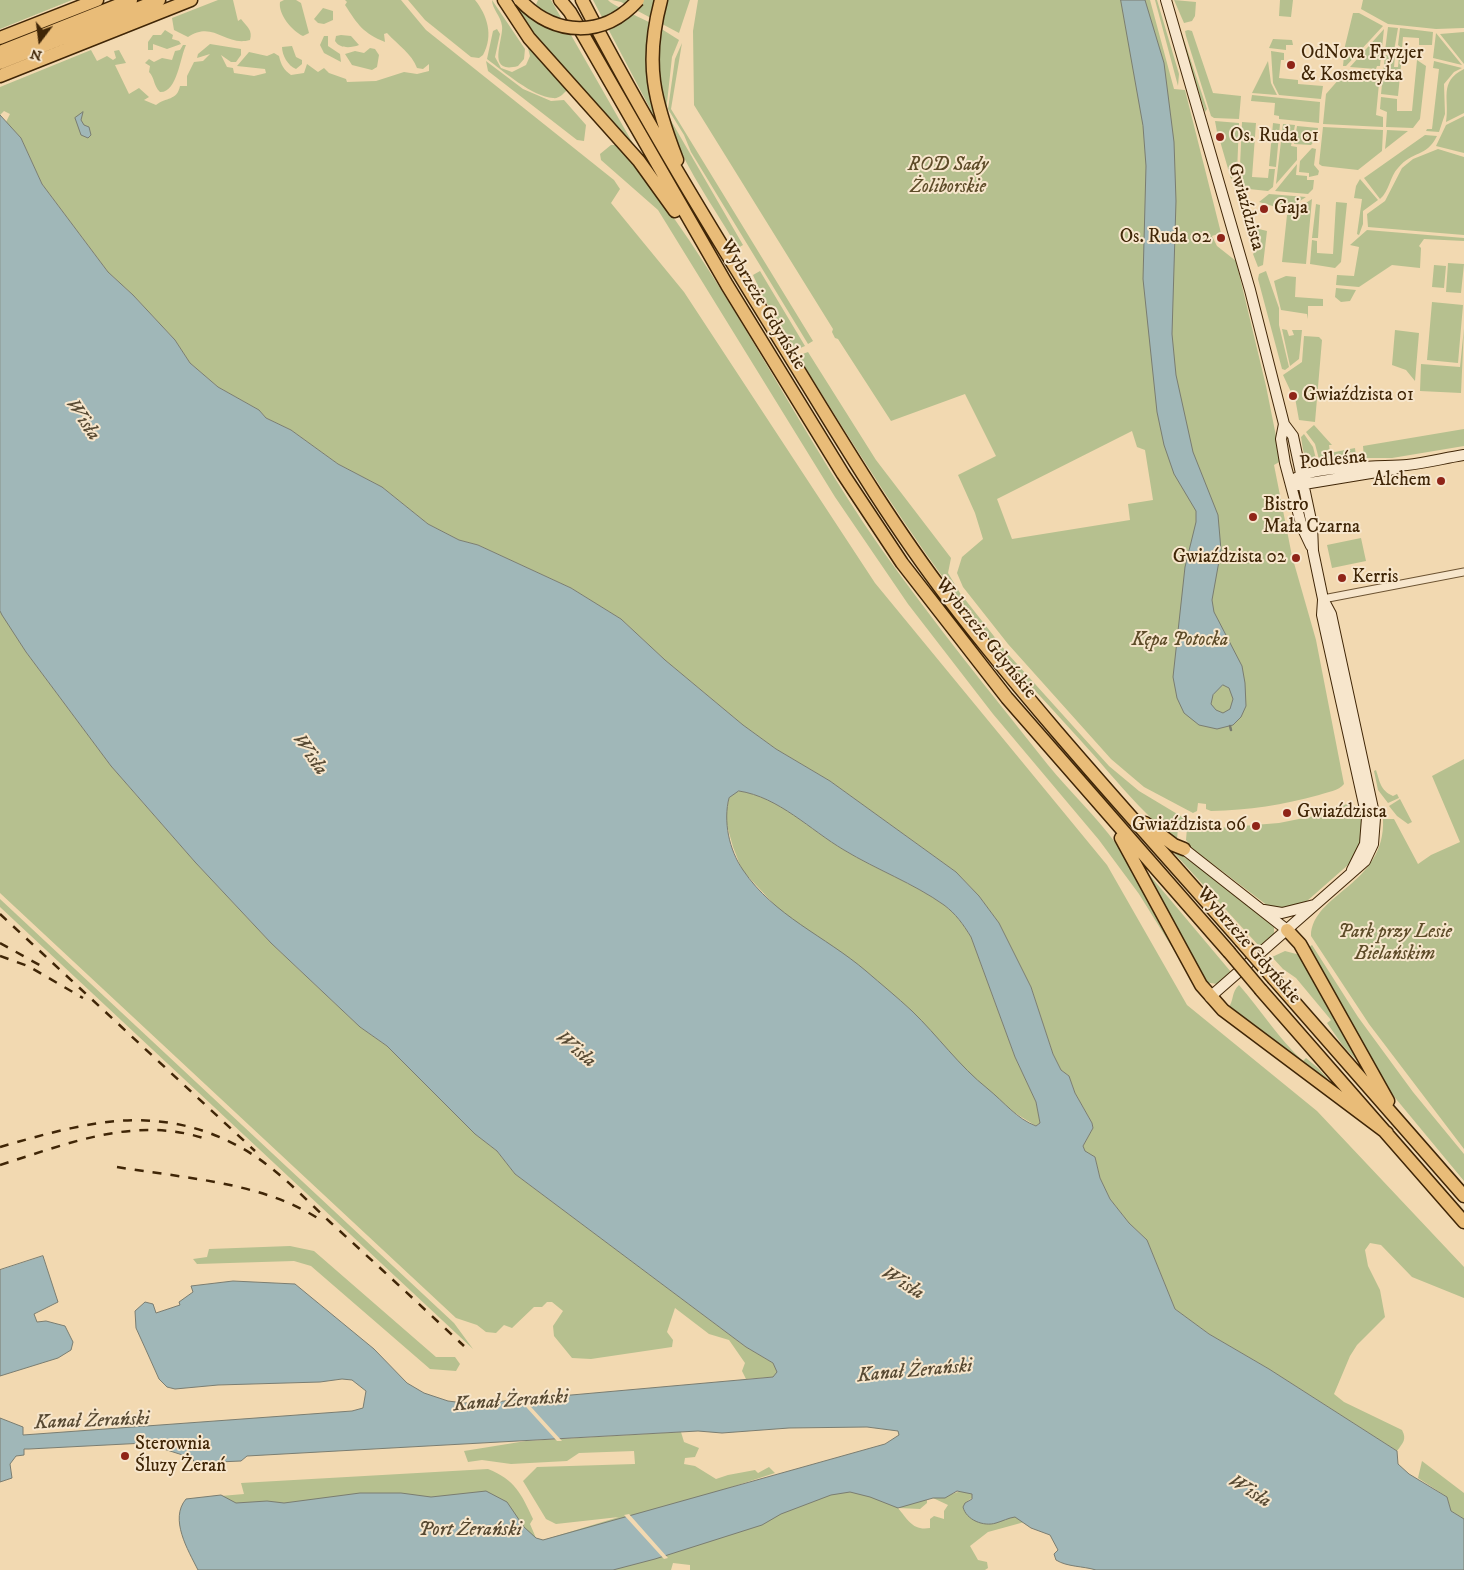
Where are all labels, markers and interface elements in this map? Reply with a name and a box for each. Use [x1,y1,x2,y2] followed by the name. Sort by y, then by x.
[15,15,65,65] north arrow
[1301,43,1423,87] place label: OdNova Fryzjer & Kosmetyka
[28,44,44,65] text: N
[1285,59,1297,71] marker: OdNova Fryzjer & Kosmetyka
[1230,126,1319,148] place label: Os. Ruda 01
[1214,131,1226,143] marker: Os. Ruda 01
[908,155,988,199] park label: ROD Sady Żoliborskie
[1222,161,1268,253] street label: Gwiaździsta
[1274,198,1308,220] place label: Gaja
[1258,203,1270,215] marker: Gaja
[1120,227,1211,249] place label: Os. Ruda 02
[1215,232,1227,244] marker: Os. Ruda 02
[714,236,810,374] street label: Wybrzeże Gdyńskie
[1303,385,1414,407] place label: Gwiaździsta 01
[1287,390,1299,402] marker: Gwiaździsta 01
[59,394,105,446] water label: Wisła
[1298,446,1368,476] street label: Podleśna
[1373,470,1431,492] place label: Alchem
[1435,475,1447,487] marker: Alchem
[1263,495,1360,539] place label: Bistro Mała Czarna
[1247,511,1259,523] marker: Bistro Mała Czarna
[1173,547,1286,569] place label: Gwiaździsta 02
[1290,552,1302,564] marker: Gwiaździsta 02
[1352,567,1398,589] place label: Kerris
[1336,572,1348,584] marker: Kerris
[929,574,1041,704] street label: Wybrzeże Gdyńskie
[1132,630,1228,652] park label: Kępa Potocka
[286,729,332,781] water label: Wisła
[1297,802,1387,824] place label: Gwiaździsta
[1281,807,1293,819] marker: Gwiaździsta
[1132,815,1246,837] place label: Gwiaździsta 06
[1250,820,1262,832] marker: Gwiaździsta 06
[1191,883,1305,1009] street label: Wybrzeże Gdyńskie
[1338,922,1452,966] park label: Park przy Lesie Bielańskim
[550,1026,600,1074] water label: Wisła
[876,1262,928,1306] water label: Wisła
[856,1355,974,1389] water label: Kanał Żerański
[453,1386,569,1418] water label: Kanał Żerański
[34,1408,150,1436] water label: Kanał Żerański
[135,1434,226,1478] place label: Sterownia Śluzy Żerań
[119,1450,131,1462] marker: Sterownia Śluzy Żerań
[1223,1470,1275,1514] water label: Wisła
[418,1519,522,1543] water label: Port Żerański

